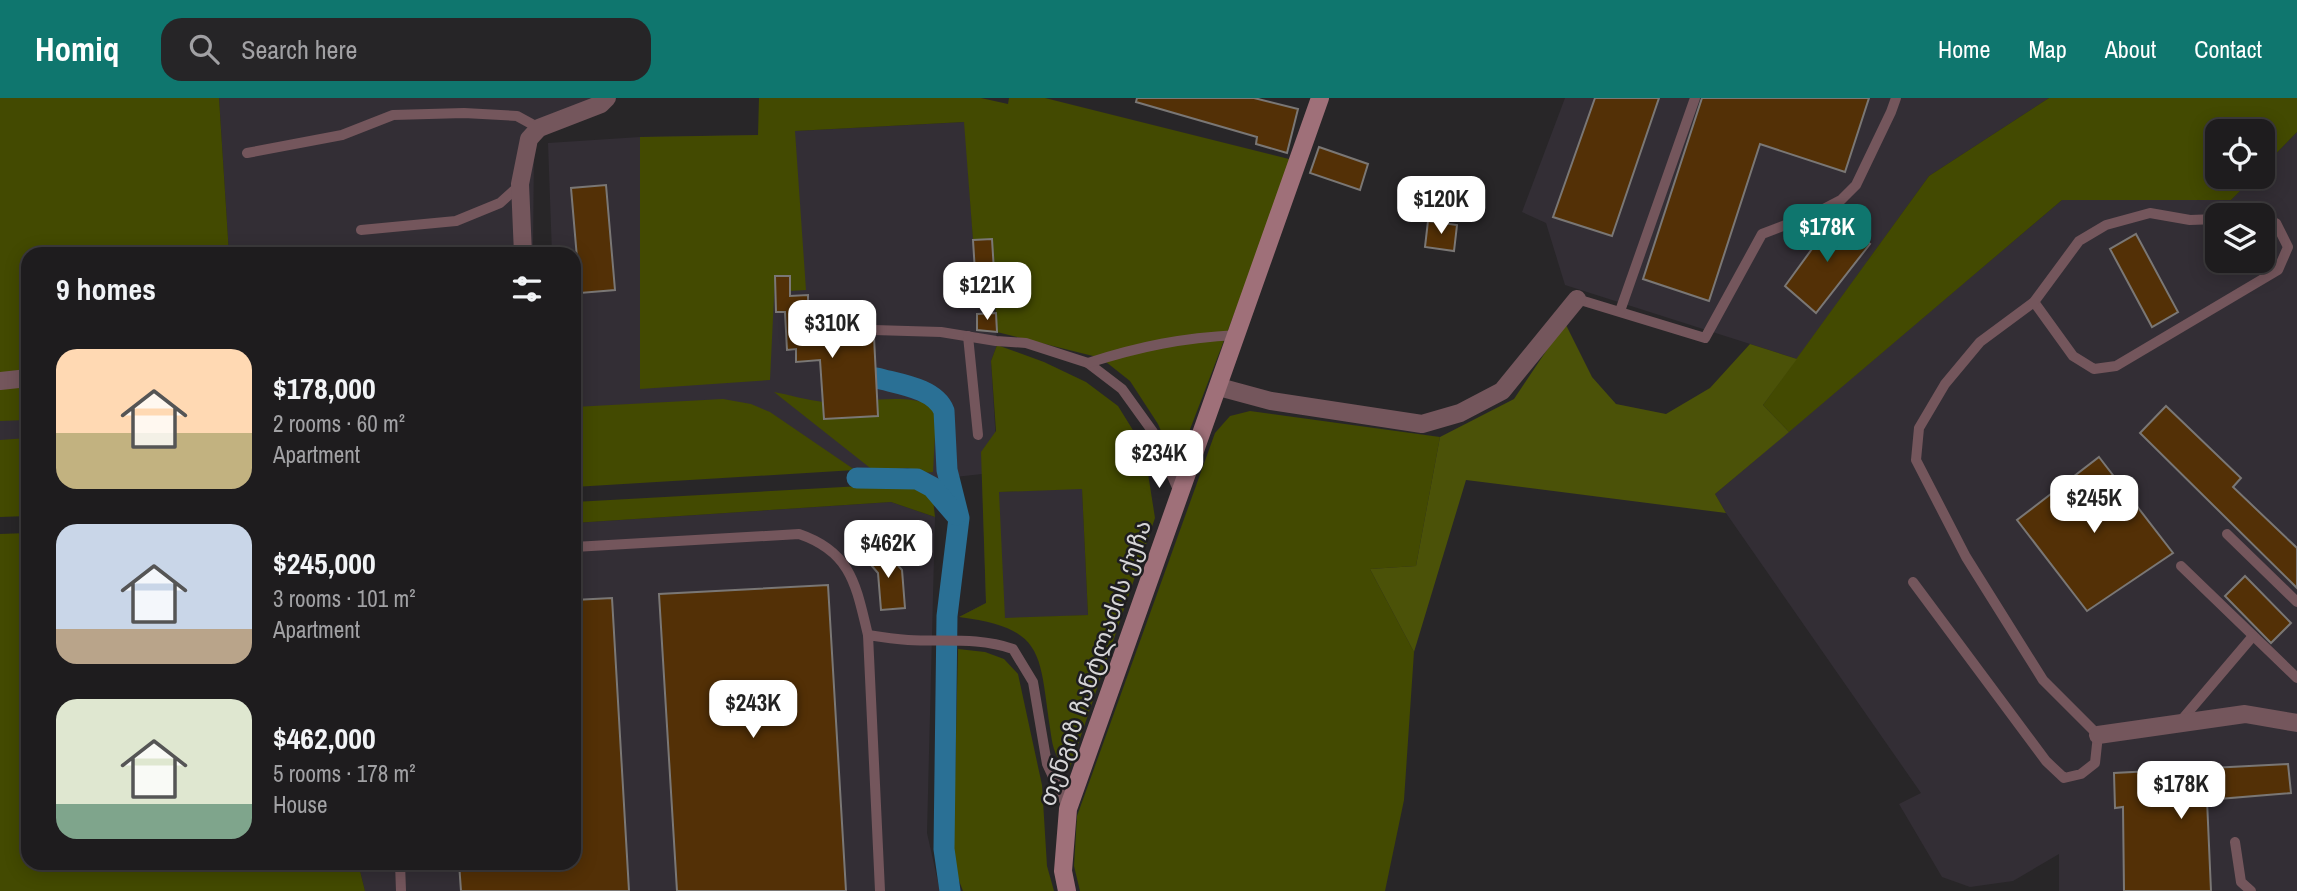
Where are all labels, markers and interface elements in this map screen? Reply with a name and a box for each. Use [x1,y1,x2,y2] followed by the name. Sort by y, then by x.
[161,18,651,81] search box
[35,27,119,71] text: Homiq
[185,30,223,68] icon: search
[241,32,357,67] text: Search here
[1938,33,1990,65] text: Home
[2028,33,2067,65] text: Map
[2105,33,2156,65] text: About
[2194,33,2262,65] text: Contact
[2205,119,2275,273] map controls
[2205,119,2275,189] button: locate
[1392,176,1490,236] pin: $120K
[1413,183,1469,214] text: $120K
[2205,203,2275,273] button: layers
[1778,204,1876,264] pin: $178K
[1799,211,1855,242] text: $178K
[938,262,1036,322] pin: $121K
[56,269,156,309] text: 9 homes
[959,269,1015,300] text: $121K
[508,270,546,308] icon: filters
[783,300,881,360] pin: $310K
[804,307,860,338] text: $310K
[273,368,376,408] text: $178,000
[112,377,196,461] icon: home
[273,408,405,439] text: 2 rooms · 60 m²
[1110,430,1208,490] pin: $234K
[1131,437,1187,468] text: $234K
[273,439,360,470] text: Apartment
[2045,476,2143,535] pin: $245K
[2066,482,2122,513] text: $245K
[1030,515,1158,810] street label: თენგიზ ჩანტლაძის ქუჩა
[839,520,937,580] pin: $462K
[860,527,916,558] text: $462K
[273,543,376,583] text: $245,000
[112,552,196,636] icon: home
[273,583,416,614] text: 3 rooms · 101 m²
[273,614,360,645] text: Apartment
[704,680,802,740] pin: $243K
[725,687,781,718] text: $243K
[273,718,376,758] text: $462,000
[112,727,196,811] icon: home
[273,758,416,789] text: 5 rooms · 178 m²
[2132,762,2230,821] pin: $178K
[2153,768,2209,799] text: $178K
[273,789,328,820] text: House

